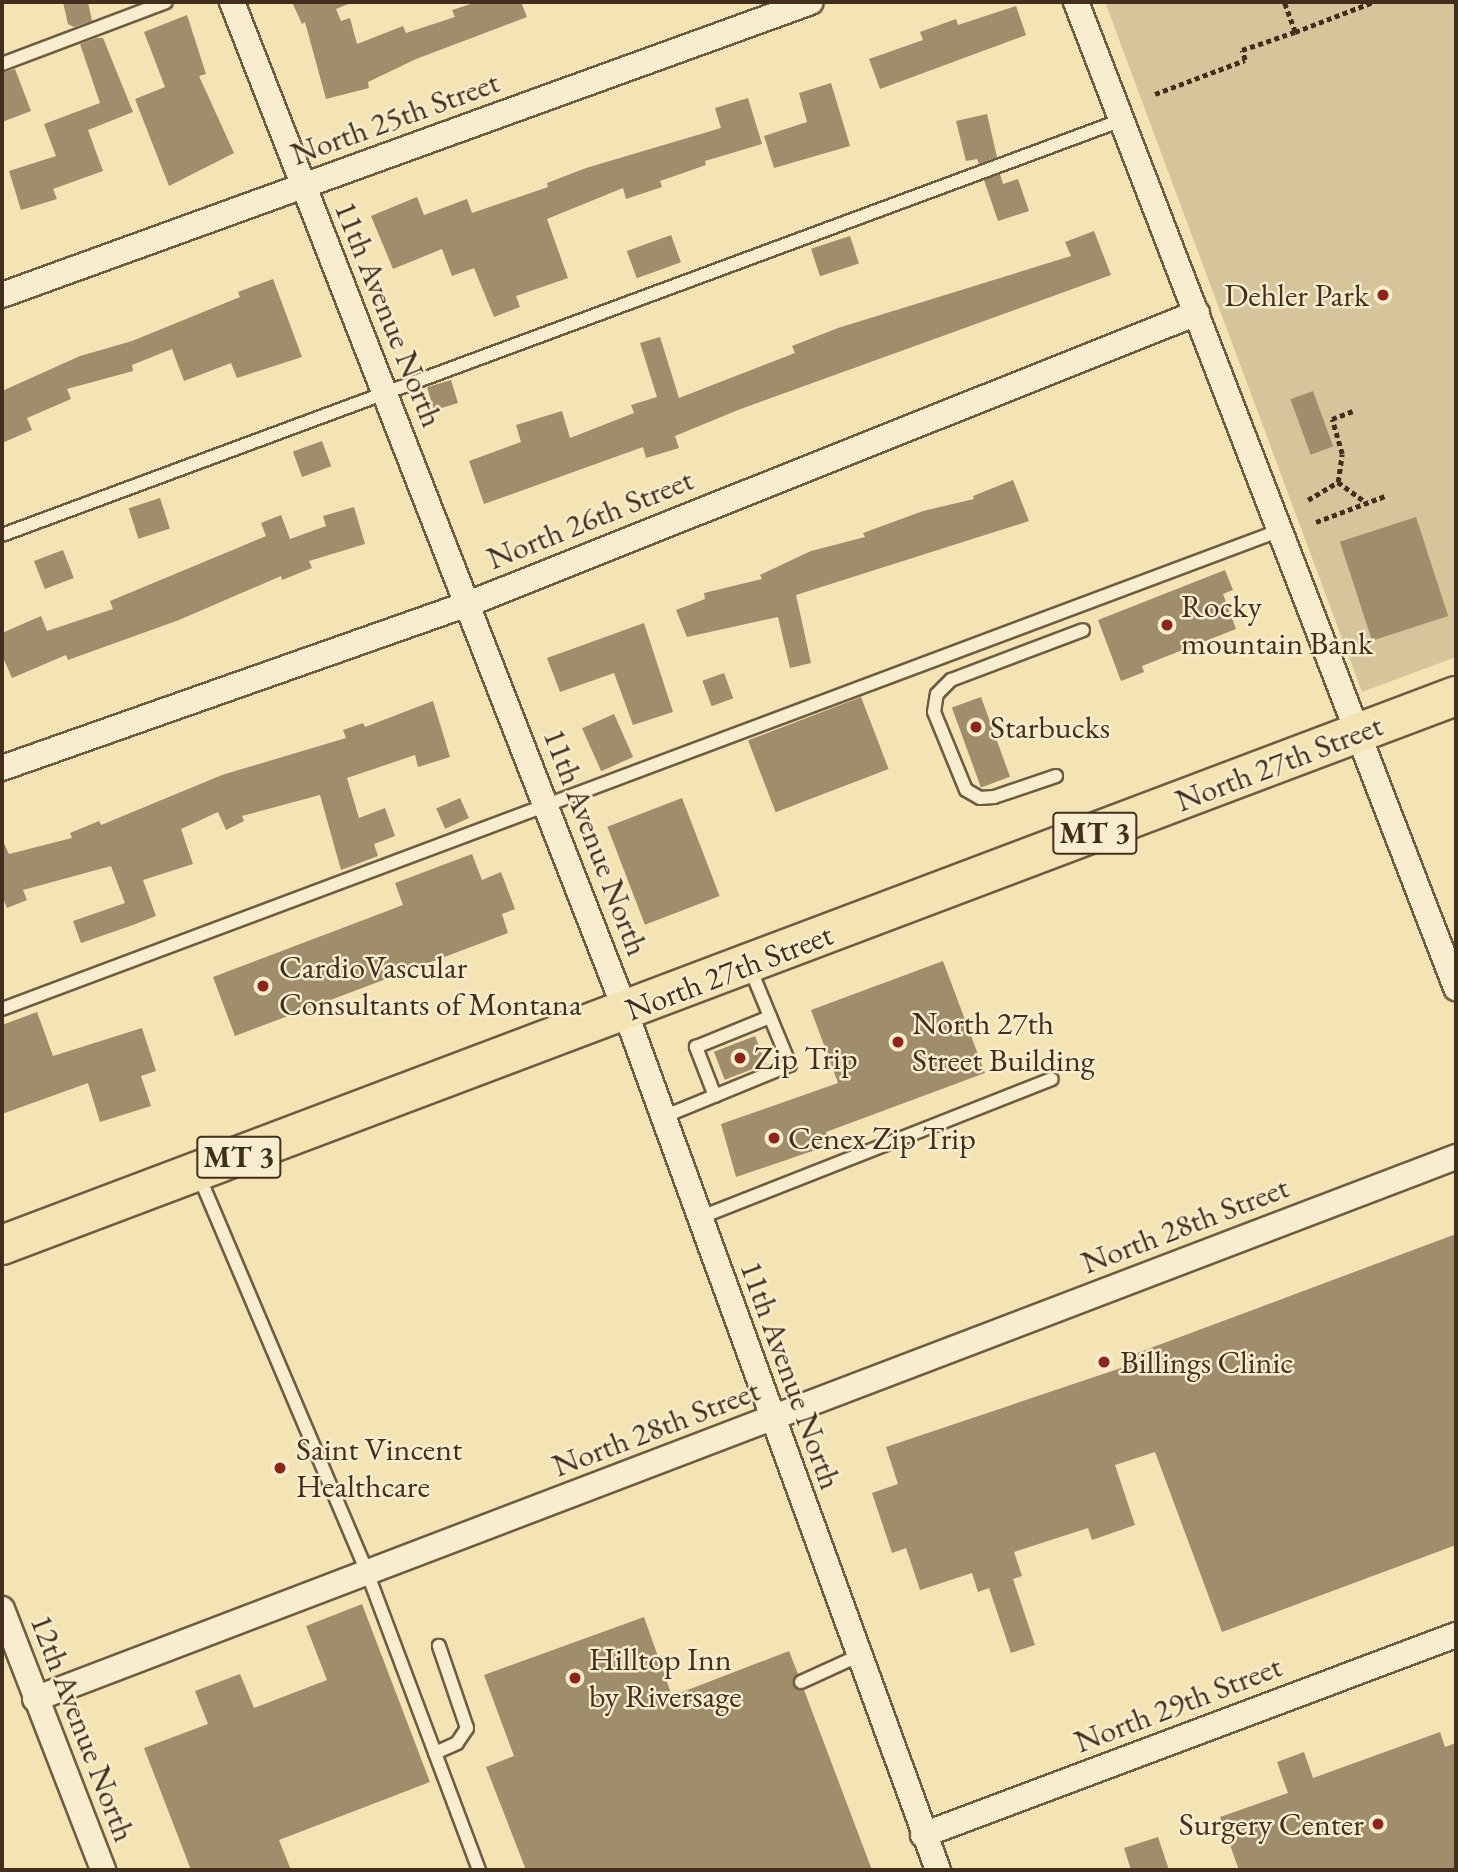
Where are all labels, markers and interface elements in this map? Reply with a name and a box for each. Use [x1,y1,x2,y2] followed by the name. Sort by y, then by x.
[286,63,504,173] street label: North 25th Street
[326,195,452,433] street label: 11th Avenue North
[1224,276,1369,314] place label: Dehler Park
[1375,287,1391,303] marker: Dehler Park
[481,460,699,578] street label: North 26th Street
[1181,588,1373,663] place label: Rocky mountain Bank
[1159,617,1175,633] marker: Rocky mountain Bank
[1170,706,1388,820] street label: North 27th Street
[990,708,1110,746] place label: Starbucks
[968,719,984,735] marker: Starbucks
[535,723,657,961] street label: 11th Avenue North
[1051,806,1139,860] road number: MT 3
[620,915,838,1029] street label: North 27th Street
[279,949,582,1024] place label: CardioVascular Consultants of Montana
[253,976,273,996] marker: CardioVascular Consultants of Montana
[912,1005,1095,1080] place label: North 27th Street Building
[890,1034,906,1050] marker: North 27th Street Building
[754,1039,858,1077] place label: Zip Trip
[732,1050,748,1066] marker: Zip Trip
[788,1119,976,1157] place label: Cenex Zip Trip
[195,1130,283,1184] road number: MT 3
[766,1130,782,1146] marker: Cenex Zip Trip
[1076,1168,1294,1282] street label: North 28th Street
[732,1256,850,1494] street label: 11th Avenue North
[1120,1343,1293,1381] place label: Billings Clinic
[1094,1352,1114,1372] marker: Billings Clinic
[547,1371,765,1485] street label: North 28th Street
[296,1431,462,1506] place label: Saint Vincent Healthcare
[270,1458,290,1478] marker: Saint Vincent Healthcare
[22,1609,144,1847] street label: 12th Avenue North
[589,1641,742,1716] place label: Hilltop Inn by Riversage
[1069,1647,1287,1761] street label: North 29th Street
[567,1670,583,1686] marker: Hilltop Inn by Riversage
[1179,1805,1364,1843] place label: Surgery Center
[1370,1816,1386,1832] marker: Surgery Center

